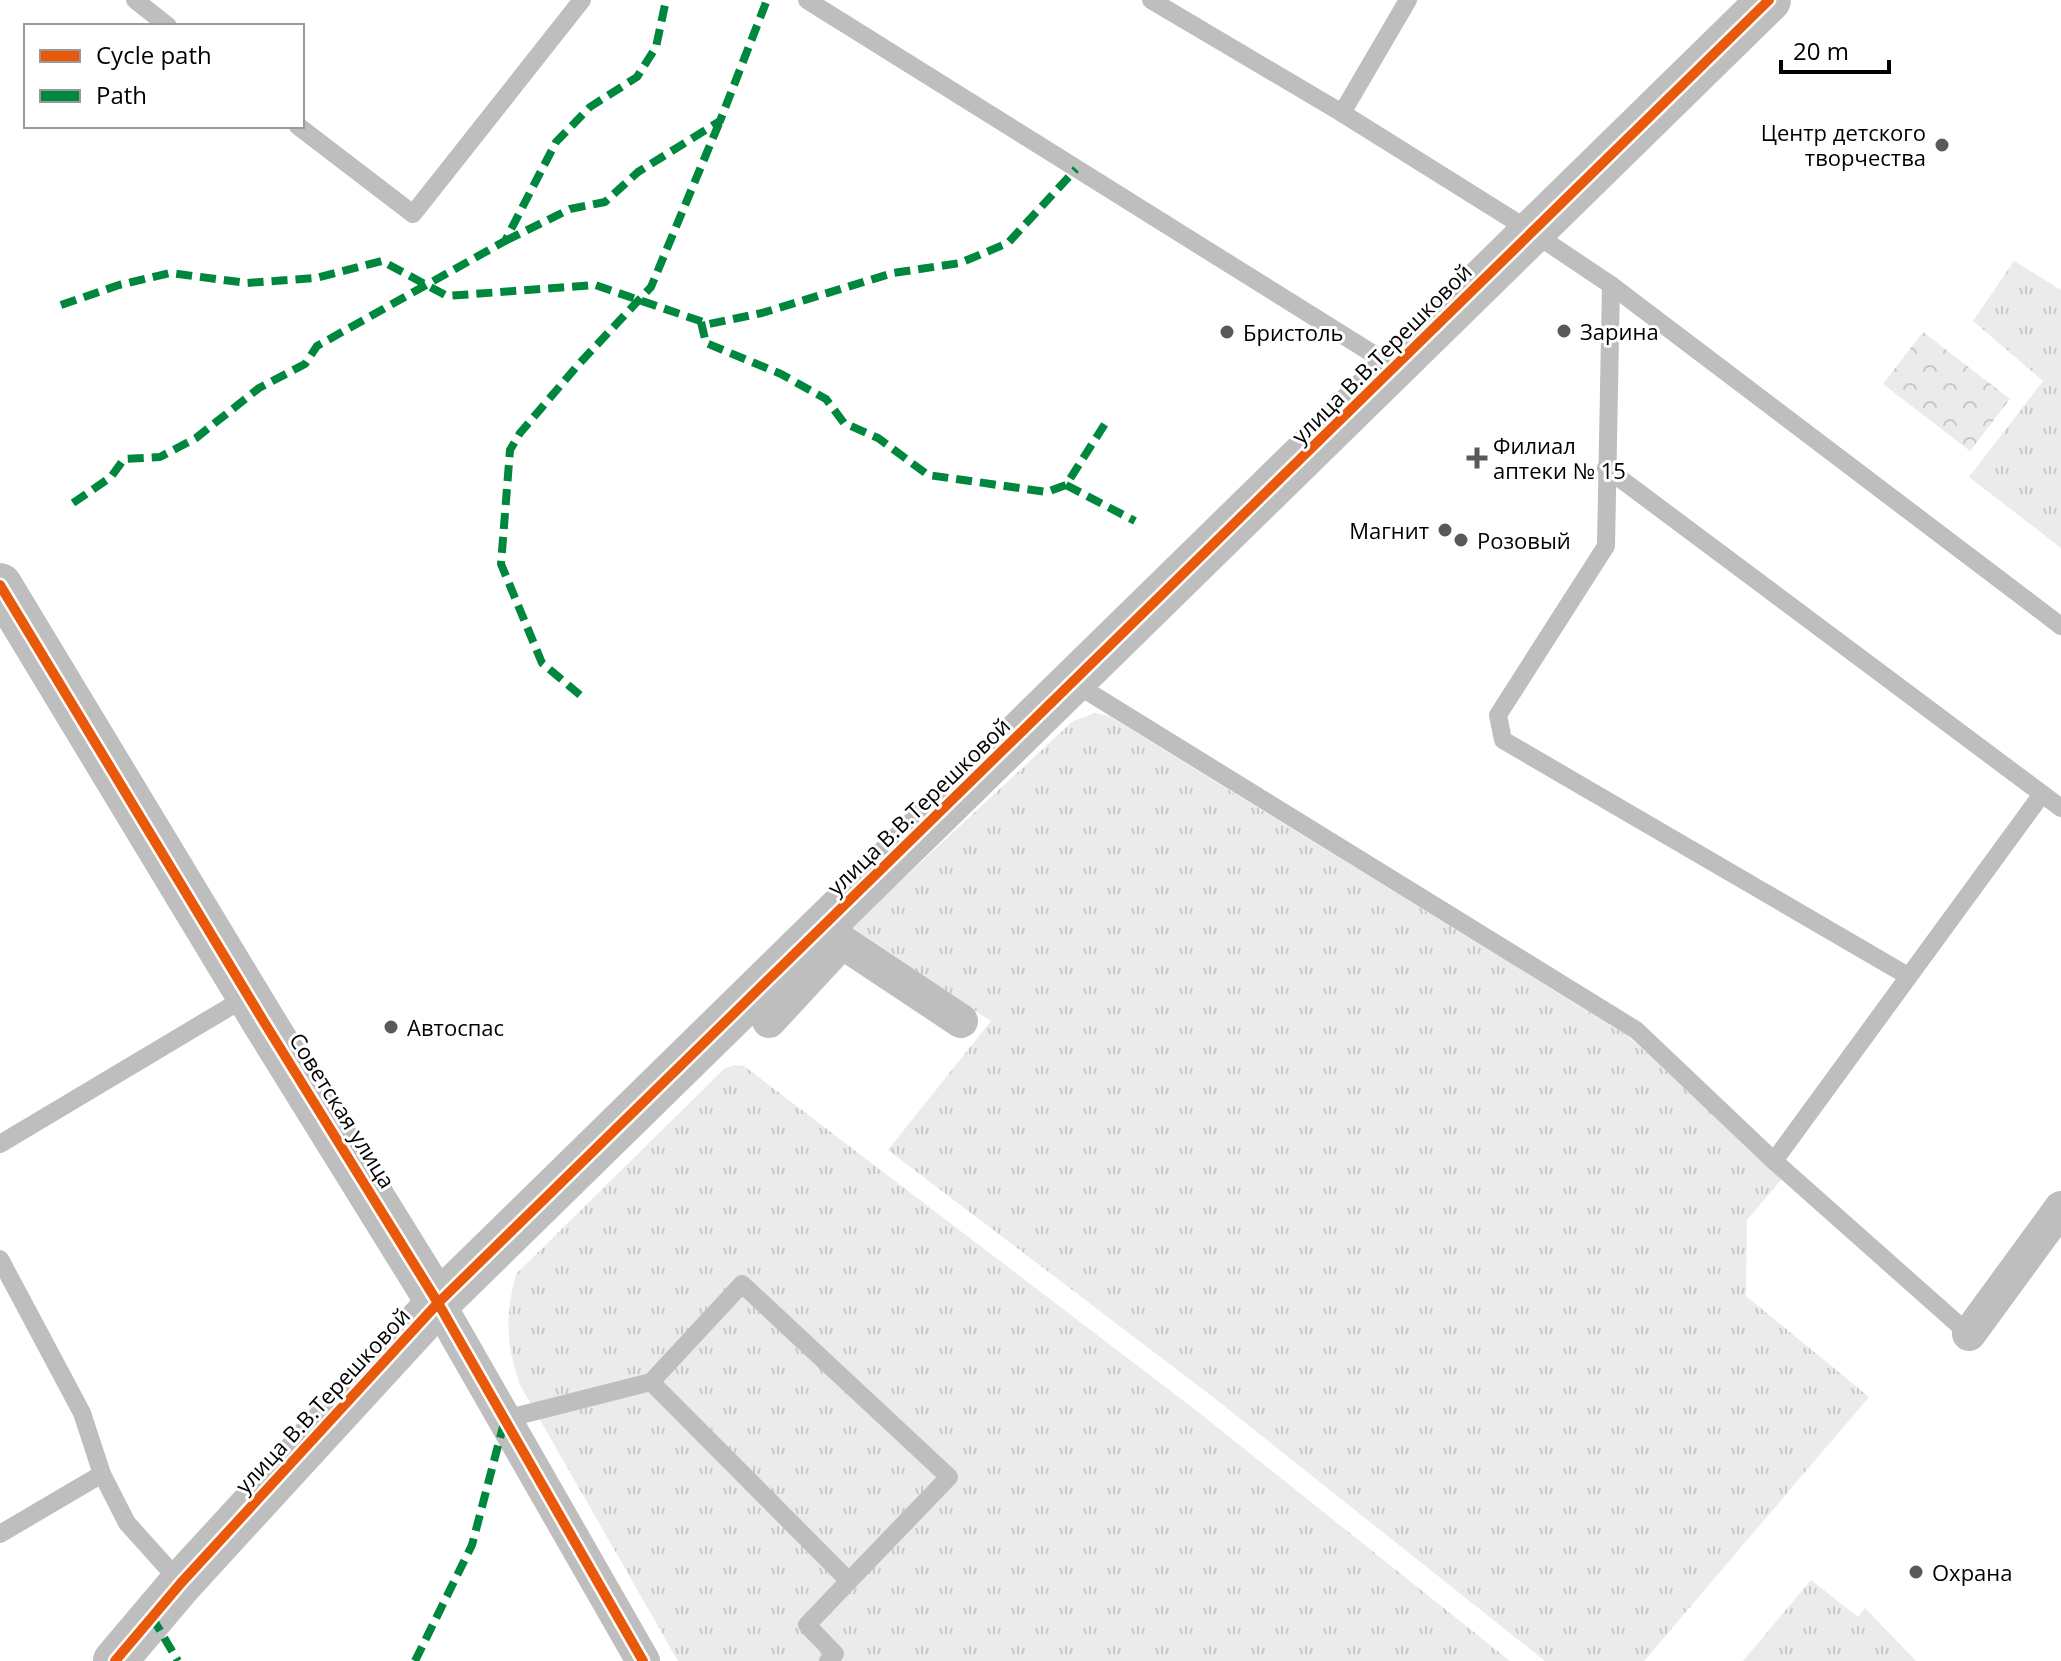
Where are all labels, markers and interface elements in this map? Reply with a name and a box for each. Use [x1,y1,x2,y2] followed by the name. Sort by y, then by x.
[24,24,304,128] legend
[1781,24,1889,74] scale bar
[1793,34,1849,67] text: 20 m
[96,38,212,71] text: Cycle path
[96,78,147,111] text: Path
[1761,117,1926,172] place label: Центр детского творчества
[1933,136,1951,154] marker: Центр детского творчества
[1284,256,1478,450] street label: улица В.В.Терешковой
[1580,316,1659,346] place label: Зарина
[1243,317,1344,347] place label: Бристоль
[1555,322,1573,340] marker: Зарина
[1218,323,1236,341] marker: Бристоль
[1493,430,1626,485] place label: Филиал аптеки № 15
[1468,449,1486,467] marker: Филиал аптеки № 15
[1349,515,1429,545] place label: Магнит
[1436,521,1454,539] marker: Магнит
[1477,525,1571,555] place label: Розовый
[1452,531,1470,549] marker: Розовый
[820,711,1016,901] street label: улица В.В.Терешковой
[407,1012,504,1042] place label: Автоспас
[382,1018,400,1036] marker: Автоспас
[283,1027,403,1193] street label: Советская улица
[228,1301,416,1499] street label: улица В.В.Терешковой
[1932,1557,2012,1587] place label: Охрана
[1907,1563,1925,1581] marker: Охрана

